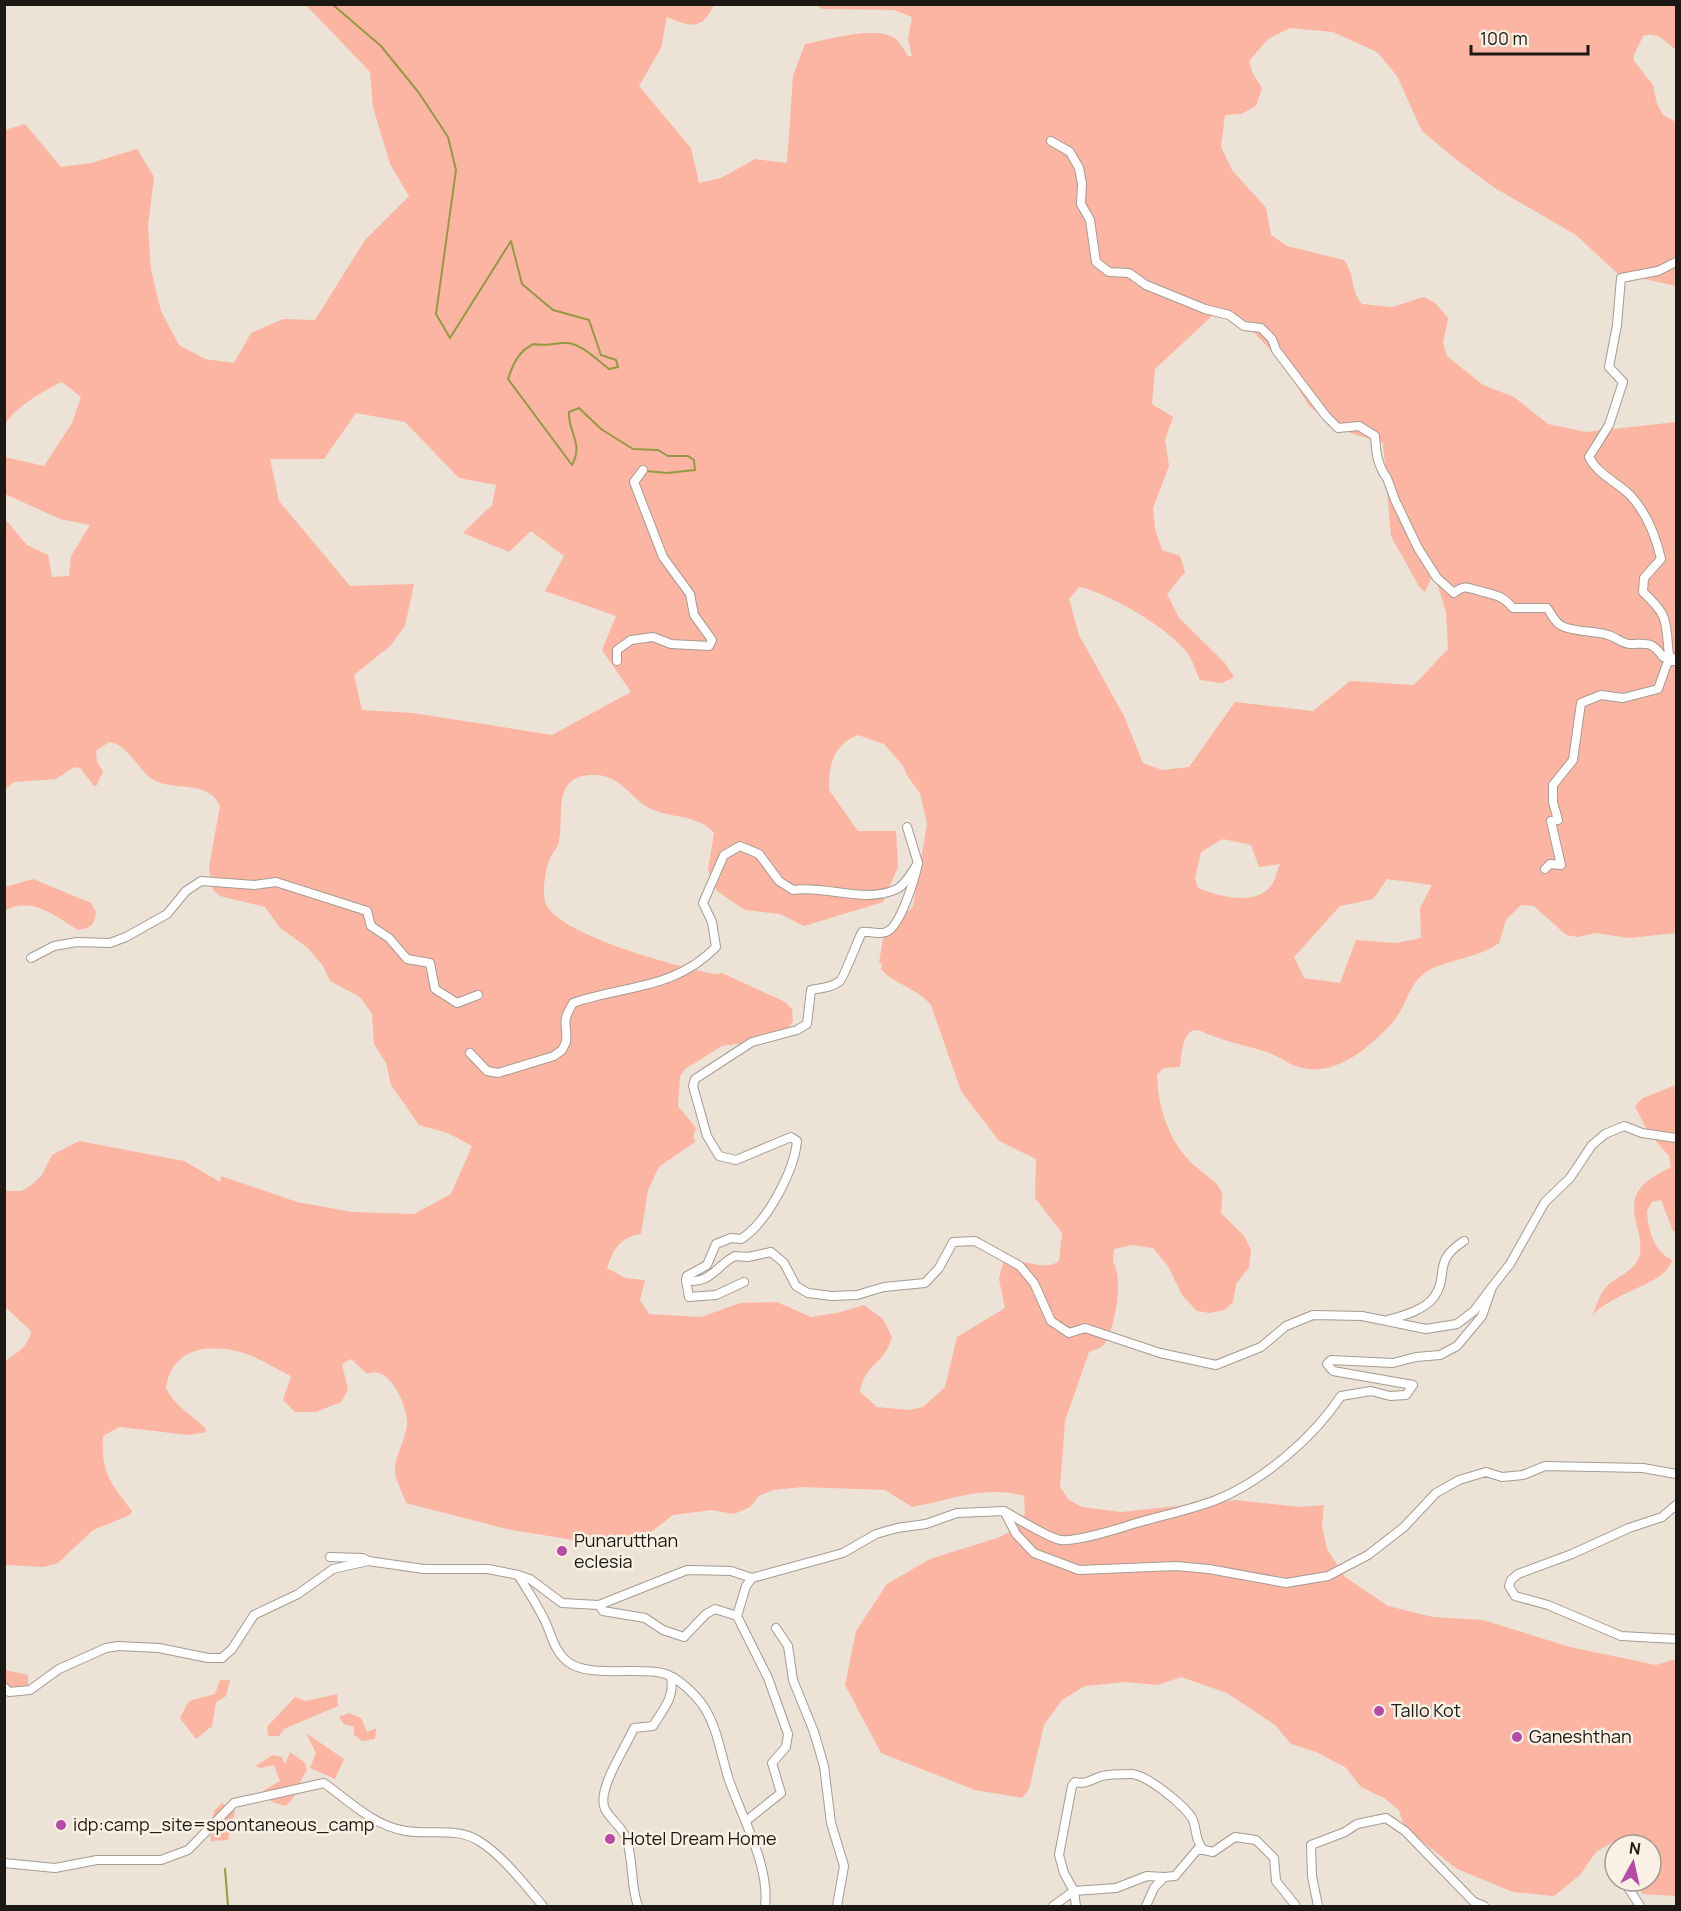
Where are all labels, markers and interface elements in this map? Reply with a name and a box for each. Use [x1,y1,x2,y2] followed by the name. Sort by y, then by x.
[1471,18,1588,56] scale bar
[1480,26,1528,50] text: 100 m
[574,1528,678,1573] place label: Punarutthan eclesia
[555,1544,569,1558] marker: Punarutthan eclesia
[1391,1698,1461,1722] place label: Tallo Kot
[1372,1704,1386,1718] marker: Tallo Kot
[1529,1724,1632,1748] place label: Ganeshthan
[1510,1730,1524,1744] marker: Ganeshthan
[73,1812,374,1836] place label: idp:camp_site=spontaneous_camp
[54,1818,68,1832] marker: idp:camp_site=spontaneous_camp
[622,1826,776,1850] place label: Hotel Dream Home
[603,1832,617,1846] marker: Hotel Dream Home
[1603,1833,1663,1893] north arrow
[1628,1836,1642,1860] text: N

